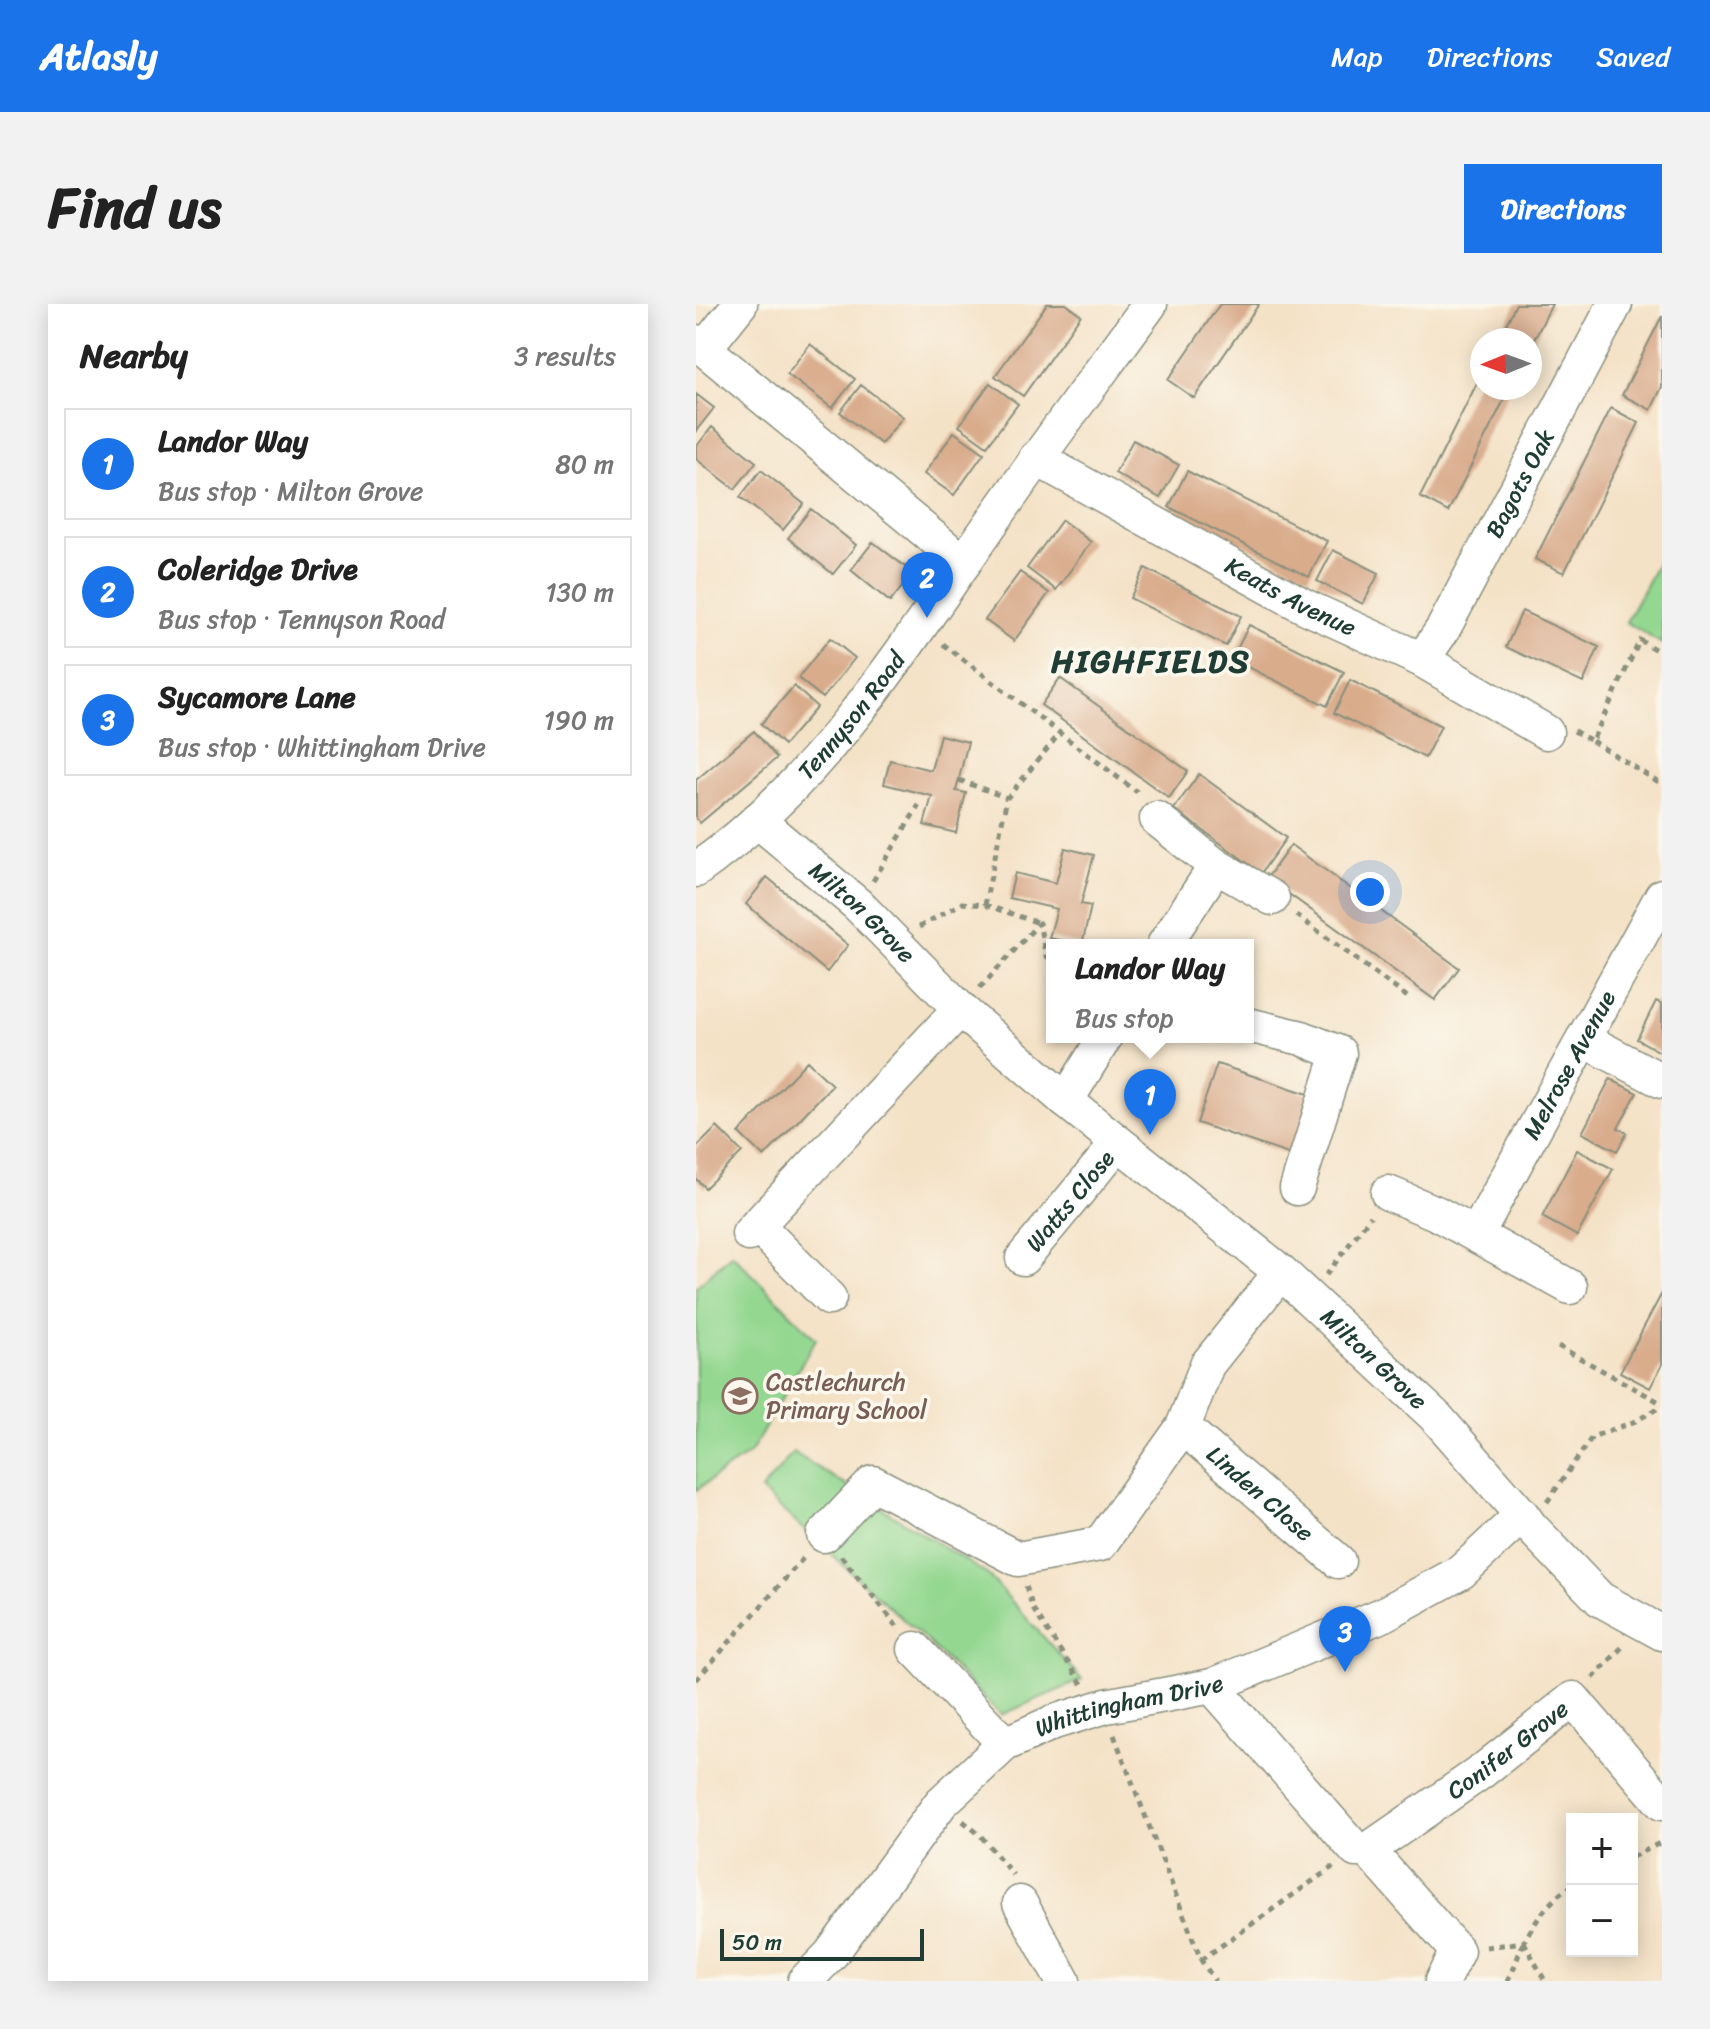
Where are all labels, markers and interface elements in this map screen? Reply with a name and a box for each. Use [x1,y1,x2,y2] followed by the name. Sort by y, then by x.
[40,23,158,90] text: Atlasly
[1331,32,1383,81] text: Map
[1427,32,1552,81] text: Directions
[1596,32,1670,81] text: Saved
[48,159,221,258] text: Find us
[1464,164,1662,253] button: Directions
[80,326,188,386] text: Nearby
[1470,328,1542,400] north arrow
[514,333,616,379] text: 3 results
[158,414,308,468] text: Landor Way
[1474,421,1566,546] street label: Bagots Oak
[102,441,114,487] text: 1
[555,441,614,487] text: 80 m
[158,468,423,514] text: Bus stop · Milton Grove
[158,542,358,596] text: Coleridge Drive
[1217,545,1363,648] street label: Keats Avenue
[901,552,953,618] pin: 2
[100,569,116,615] text: 2
[545,569,614,615] text: 130 m
[158,596,445,642] text: Bus stop · Tennyson Road
[1051,633,1251,690] district label: HIGHFIELDS
[787,641,917,790] street label: Tennyson Road
[158,670,356,724] text: Sycamore Lane
[101,697,115,743] text: 3
[544,697,614,743] text: 190 m
[158,724,486,770] text: Bus stop · Whittingham Drive
[799,851,926,974] street label: Milton Grove
[1350,872,1390,912] your location
[1046,939,1254,1043] popup
[1075,941,1225,995] text: Landor Way
[1511,982,1628,1147] street label: Melrose Avenue
[1075,995,1173,1041] text: Bus stop
[1124,1069,1176,1135] pin: 1
[1015,1140,1126,1262] street label: Watts Close
[1310,1297,1438,1421] street label: Milton Grove
[766,1361,928,1431] place label: Castlechurch Primary School
[721,1377,759,1415] school or university icon: Castlechurch Primary School
[1196,1435,1324,1553] street label: Linden Close
[1319,1606,1371,1672] pin: 3
[1028,1662,1230,1749] street label: Whittingham Drive
[1438,1689,1578,1811] street label: Conifer Grove
[1566,1813,1638,1957] map controls
[1566,1813,1638,1885] button: +
[1566,1885,1638,1957] button: −
[732,1923,782,1962] text: 50 m
[720,1925,924,1961] scale bar

